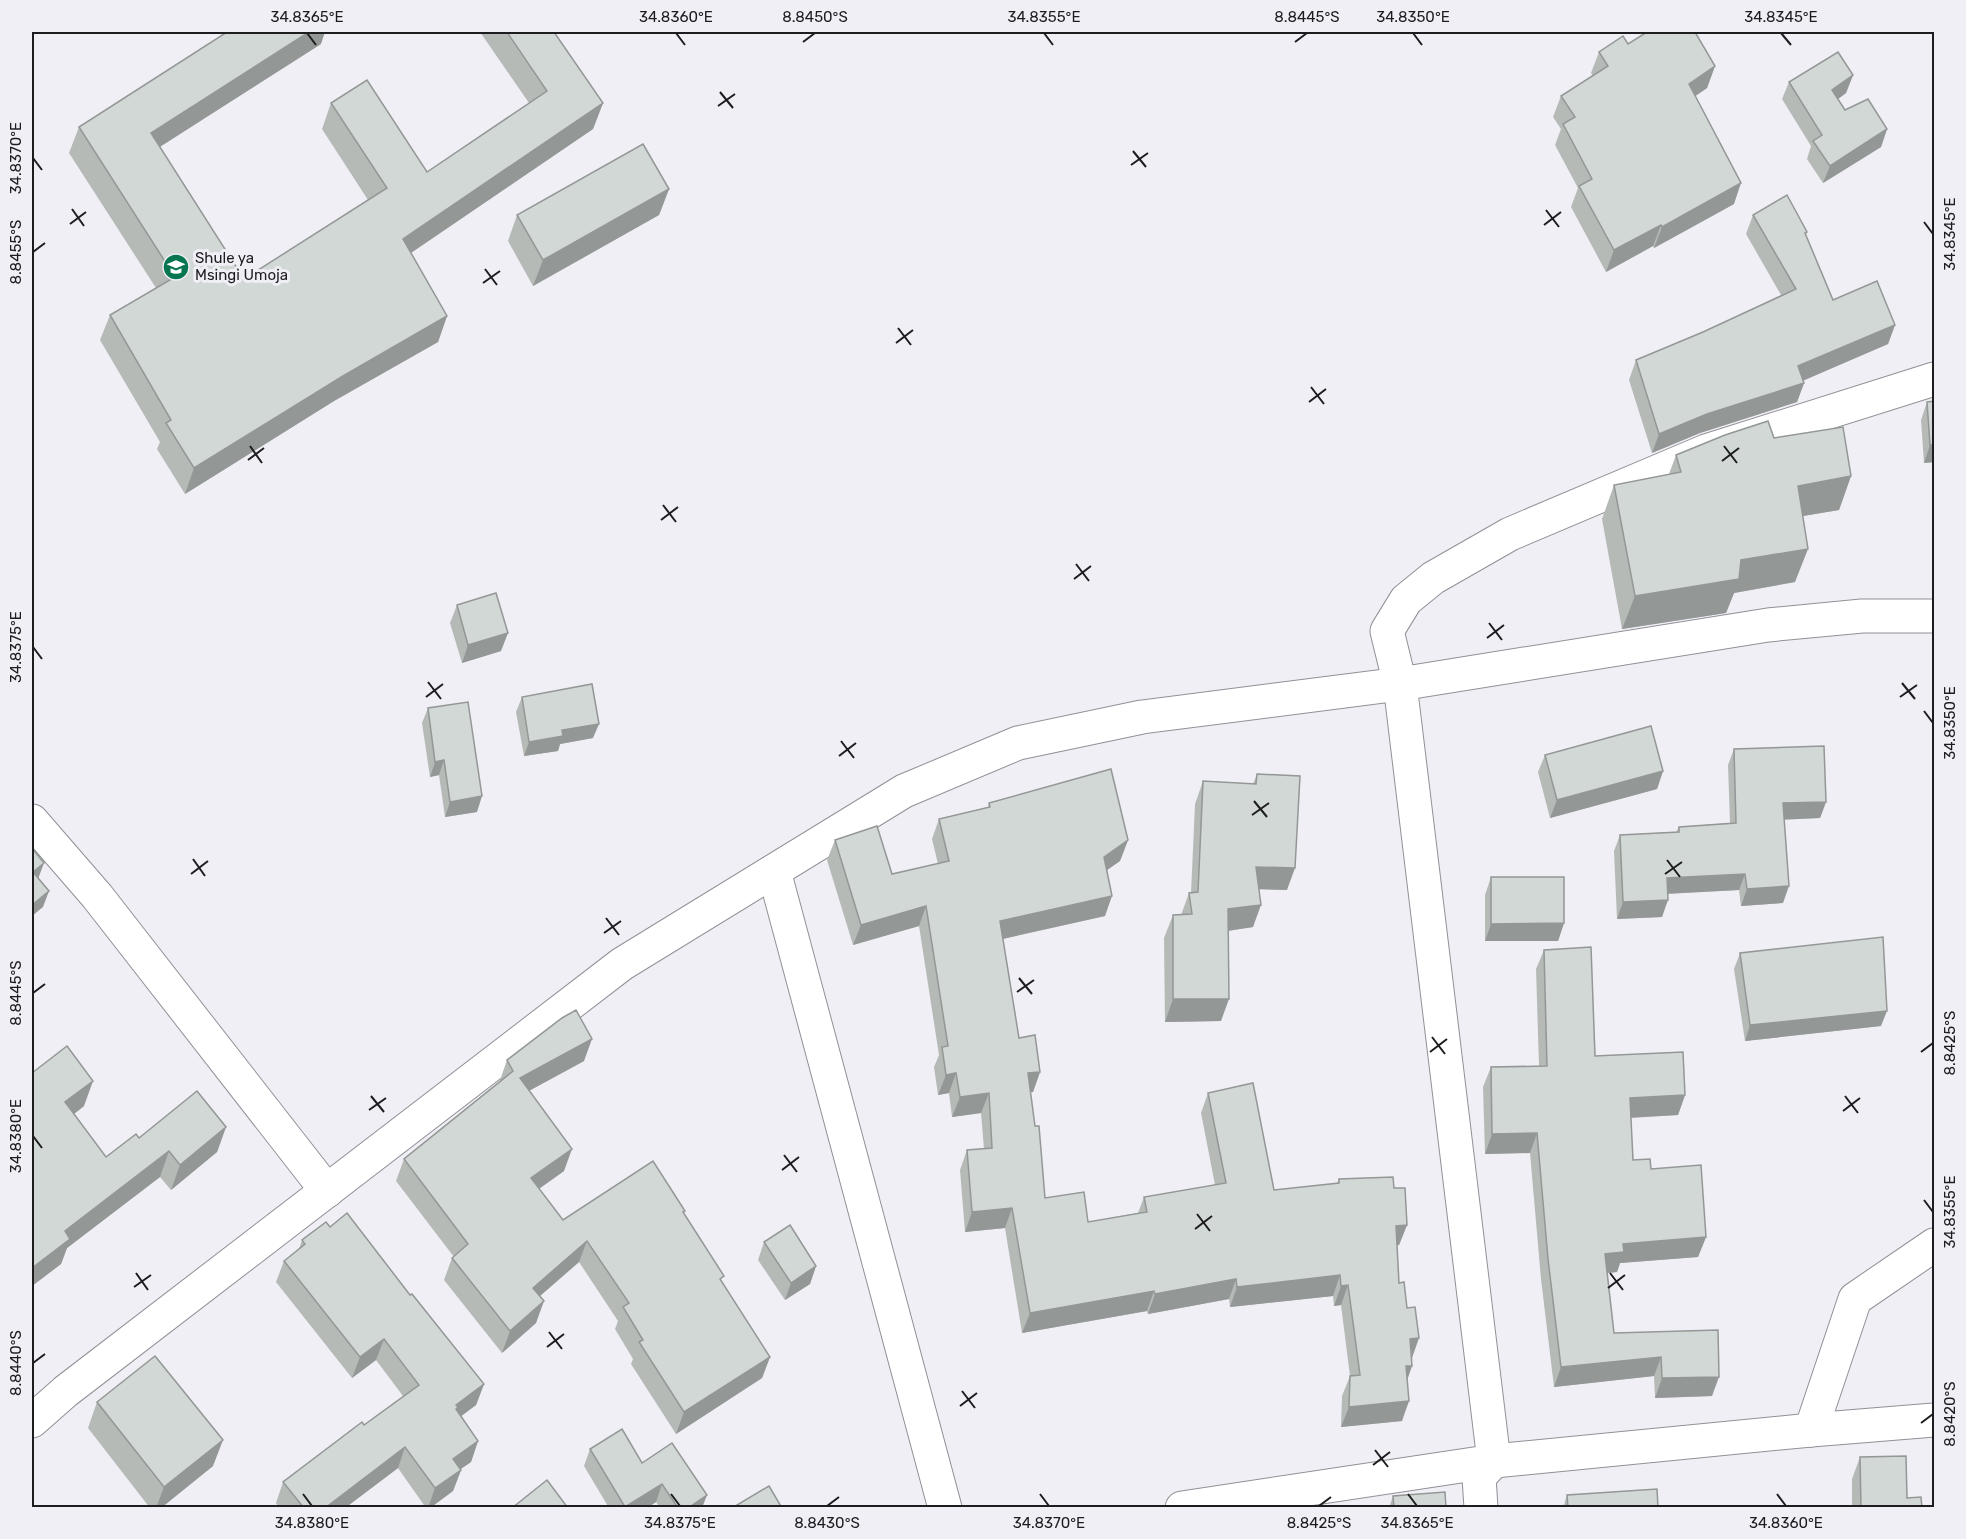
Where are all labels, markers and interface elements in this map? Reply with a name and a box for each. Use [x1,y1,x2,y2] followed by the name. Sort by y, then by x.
[270,8,344,26] text: 34.8365°E
[639,8,713,26] text: 34.8360°E
[782,8,848,26] text: 8.8450°S
[1007,8,1081,26] text: 34.8355°E
[1274,8,1340,26] text: 8.8445°S
[1376,8,1450,26] text: 34.8350°E
[1744,8,1818,26] text: 34.8345°E
[7,122,25,194] text: 34.8370°E
[1941,197,1959,271] text: 34.8345°E
[7,220,25,284] text: 8.8455°S
[195,249,288,284] place label: Shule ya Msingi Umoja
[161,252,191,282] school or university icon: Shule ya Msingi Umoja
[7,611,25,683] text: 34.8375°E
[1941,686,1959,760] text: 34.8350°E
[7,960,25,1026] text: 8.8445°S
[1941,1011,1959,1075] text: 8.8425°S
[7,1099,25,1173] text: 34.8380°E
[1941,1175,1959,1249] text: 34.8355°E
[7,1330,25,1396] text: 8.8440°S
[1941,1381,1959,1447] text: 8.8420°S
[275,1514,349,1532] text: 34.8380°E
[644,1514,716,1532] text: 34.8375°E
[794,1514,860,1532] text: 8.8430°S
[1013,1514,1085,1532] text: 34.8370°E
[1287,1514,1351,1532] text: 8.8425°S
[1380,1514,1454,1532] text: 34.8365°E
[1749,1514,1823,1532] text: 34.8360°E

